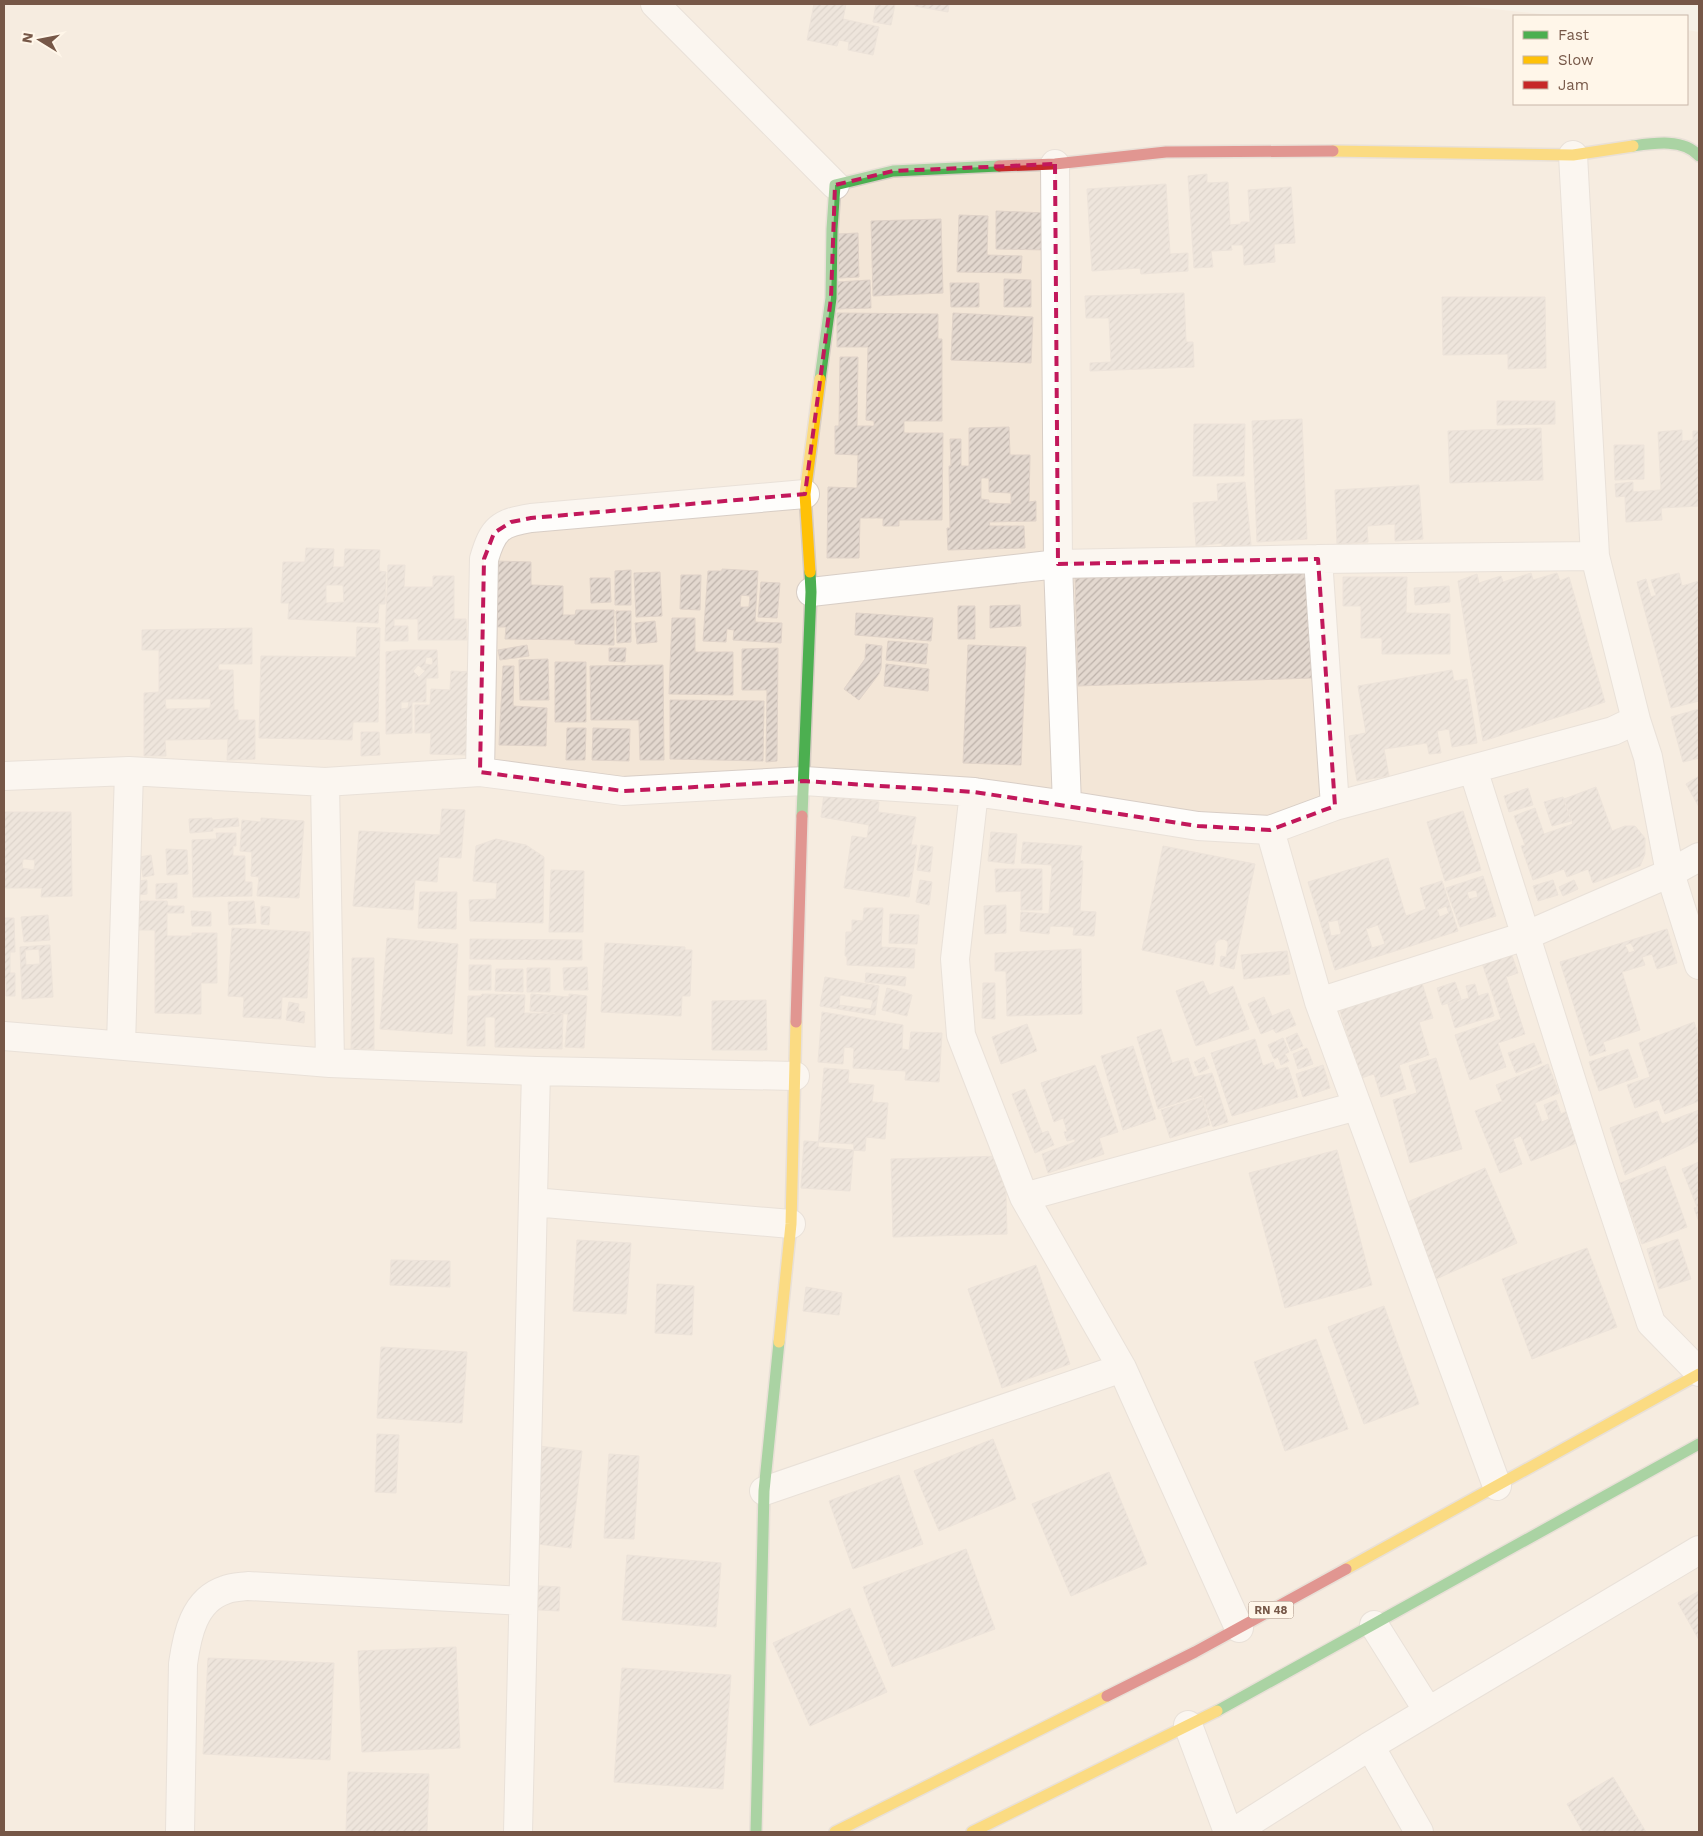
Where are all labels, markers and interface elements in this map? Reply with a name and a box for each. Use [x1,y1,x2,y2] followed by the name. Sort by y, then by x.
[15,15,65,65] north arrow
[1513,15,1688,105] legend
[1558,26,1590,44] text: Fast
[18,31,36,44] text: N
[1558,51,1594,69] text: Slow
[1558,76,1589,94] text: Jam
[1248,1602,1294,1618] road number: RN 48

